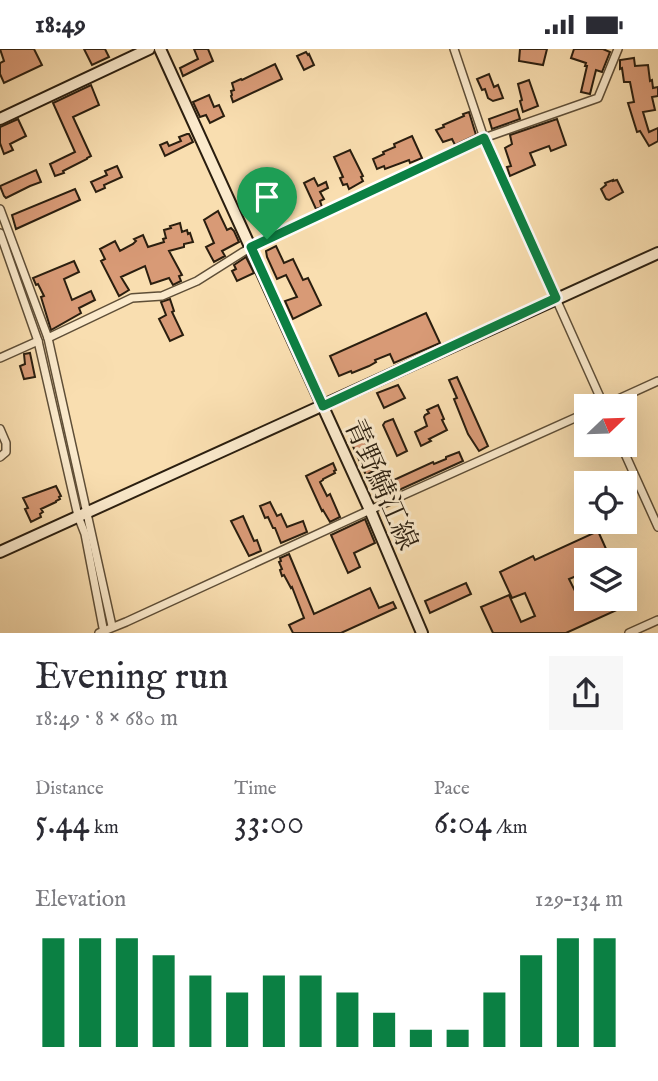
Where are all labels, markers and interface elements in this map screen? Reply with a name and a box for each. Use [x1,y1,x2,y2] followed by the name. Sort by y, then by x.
[35,8,86,41] text: 18:49
[237,167,297,239] pin
[248,178,286,216] icon: arrive
[574,394,637,457] north arrow
[574,394,637,611] map controls
[335,414,424,556] street label: 青野鯖江線
[574,471,637,534] button: locate
[574,548,637,611] button: layers
[35,654,229,702] text: Evening run
[549,656,623,730] button: share
[35,704,178,733] text: 18:49 · 8 × 680 m
[35,777,104,801] text: Distance
[234,777,277,801] text: Time
[434,777,470,801] text: Pace
[35,801,90,846] text: 5.44
[234,801,304,846] text: 33:00
[434,801,492,846] text: 6:04
[90,816,119,840] text: km
[492,816,527,840] text: /km
[35,885,126,914] text: Elevation
[535,885,623,914] text: 129–134 m

